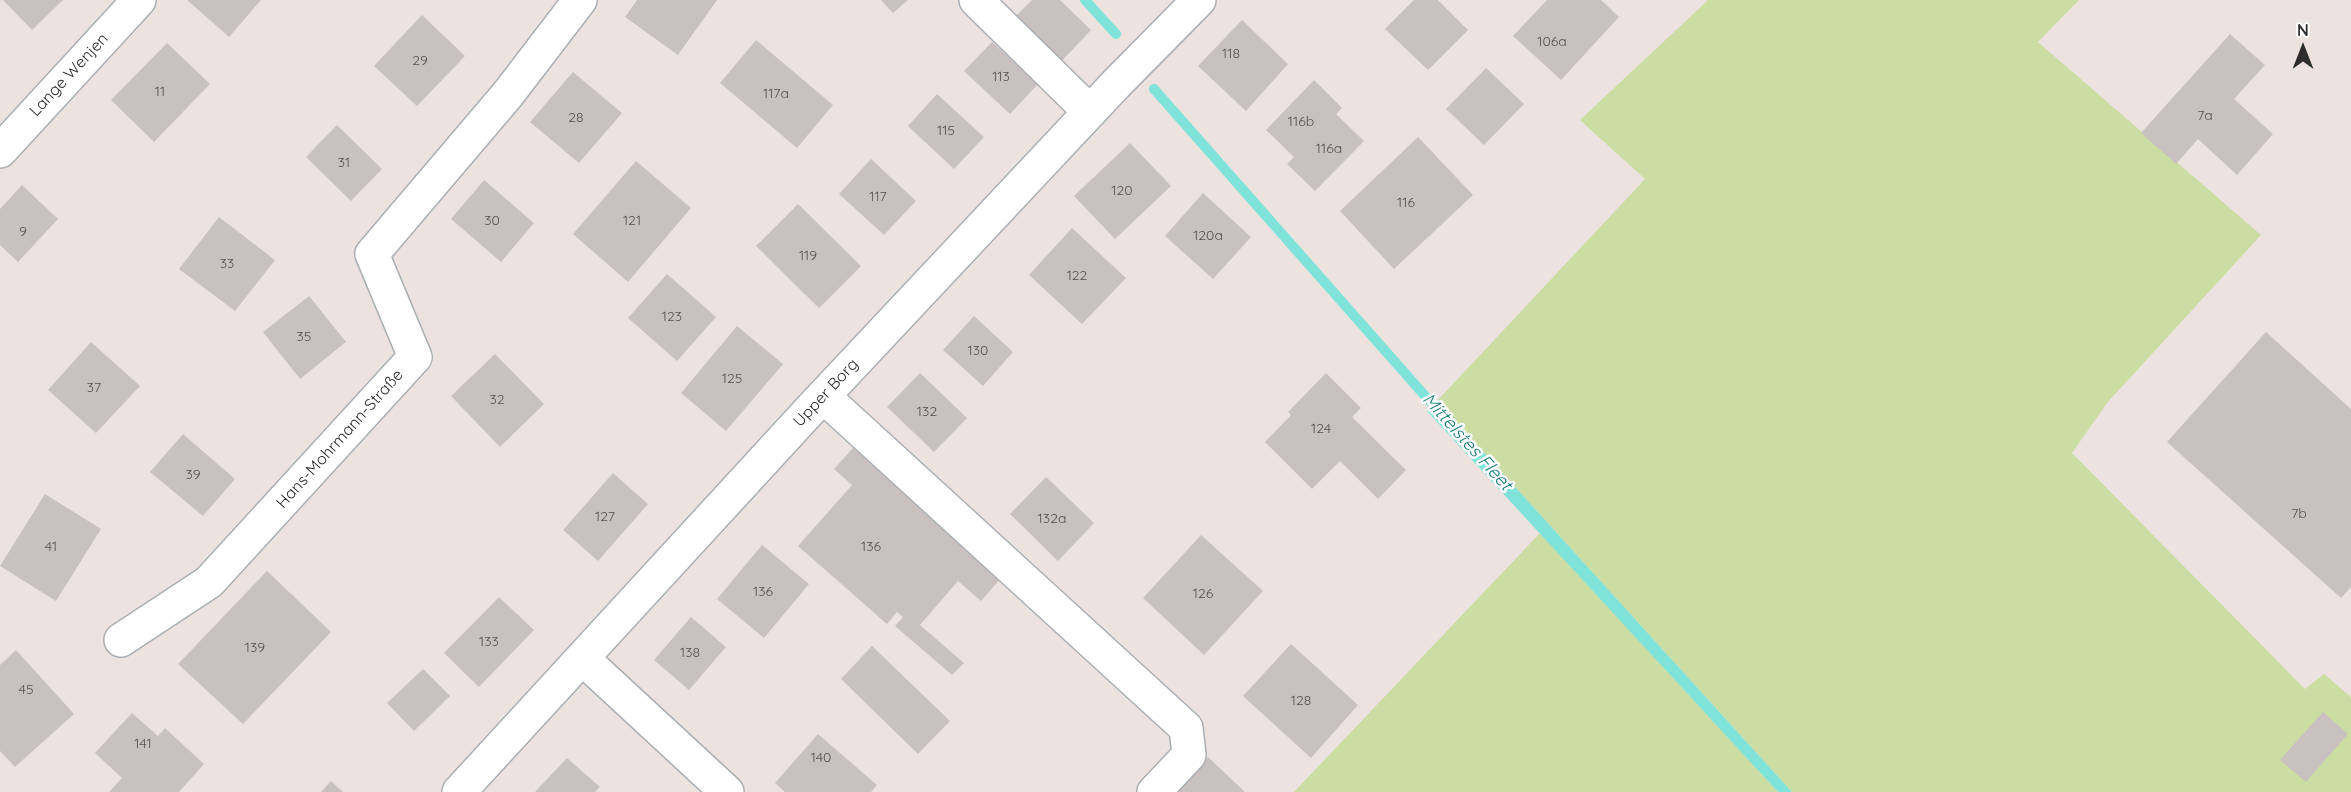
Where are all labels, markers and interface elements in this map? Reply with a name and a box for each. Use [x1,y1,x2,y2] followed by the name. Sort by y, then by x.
[2273,18,2333,78] north arrow
[2297,20,2309,40] text: N
[26,29,112,121] street label: Lange Wenjen
[1537,34,1567,50] house number: 106a
[1222,46,1240,62] house number: 118
[412,53,428,69] house number: 29
[992,69,1010,85] house number: 113
[155,84,165,100] house number: 11
[763,86,789,102] house number: 117a
[2197,108,2213,124] house number: 7a
[568,110,584,126] house number: 28
[1288,114,1314,130] house number: 116b
[937,123,955,139] house number: 115
[1316,141,1342,157] house number: 116a
[338,155,350,171] house number: 31
[1111,183,1133,199] house number: 120
[869,189,887,205] house number: 117
[1397,195,1415,211] house number: 116
[484,213,500,229] house number: 30
[623,213,641,229] house number: 121
[19,224,27,240] house number: 9
[1193,228,1223,244] house number: 120a
[799,248,817,264] house number: 119
[220,256,234,272] house number: 33
[1067,268,1087,284] house number: 122
[662,309,682,325] house number: 123
[297,329,311,345] house number: 35
[968,343,988,359] house number: 130
[790,355,862,431] street label: Upper Borg
[273,366,407,512] street label: Hans-Mohrmann-Straße
[722,371,742,387] house number: 125
[87,380,101,396] house number: 37
[1418,389,1516,495] water label: Mittelstes Fleet
[489,392,505,408] house number: 32
[917,404,937,420] house number: 132
[1311,421,1331,437] house number: 124
[185,467,201,483] house number: 39
[2291,506,2307,522] house number: 7b
[595,509,615,525] house number: 127
[1038,511,1066,527] house number: 132a
[45,539,57,555] house number: 41
[861,539,881,555] house number: 136
[753,584,773,600] house number: 136
[1193,586,1213,602] house number: 126
[479,634,499,650] house number: 133
[245,640,265,656] house number: 139
[680,645,700,661] house number: 138
[18,682,34,698] house number: 45
[1291,693,1311,709] house number: 128
[134,736,152,752] house number: 141
[811,750,831,766] house number: 140

